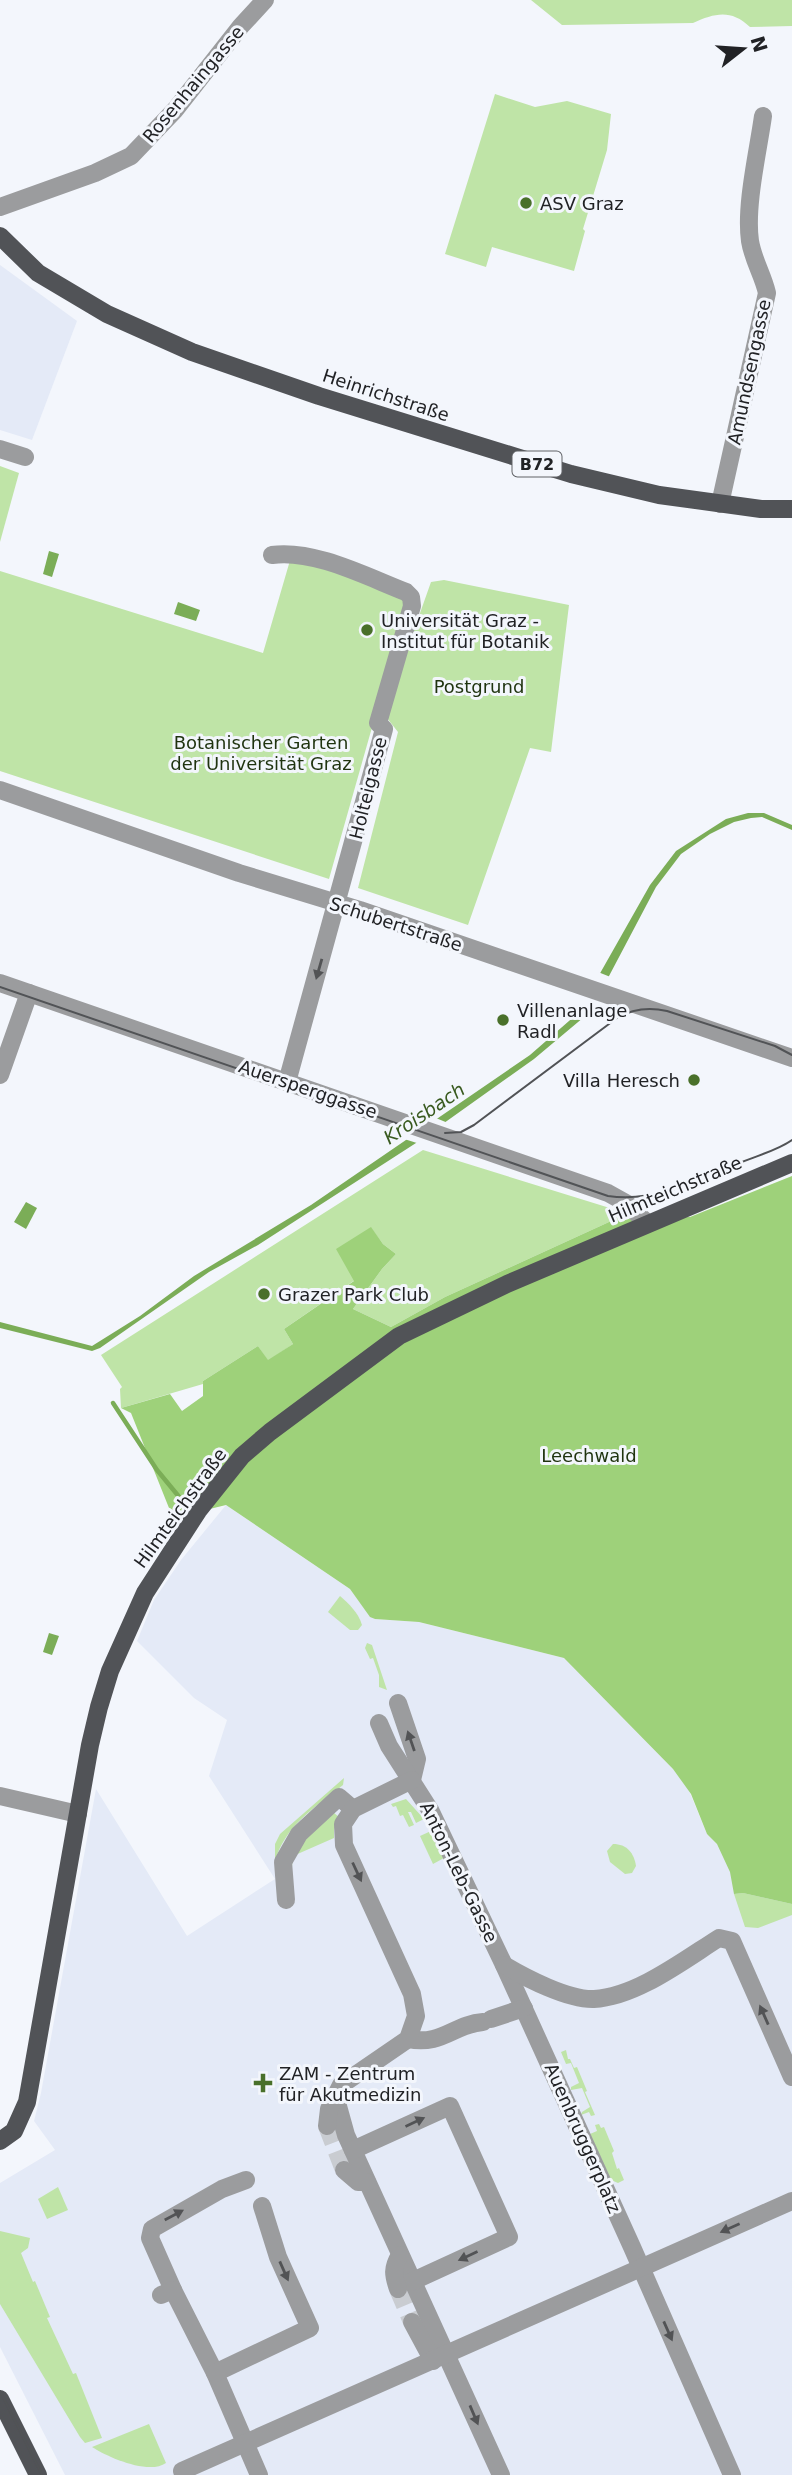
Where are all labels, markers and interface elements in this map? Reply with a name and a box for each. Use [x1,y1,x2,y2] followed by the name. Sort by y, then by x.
[708,14,778,84] north arrow
[138,21,248,147] street label: Rosenhaingasse
[746,33,772,55] text: N
[540,193,624,214] place label: ASV Graz
[518,195,534,211] marker: ASV Graz
[723,297,775,447] street label: Amundsengasse
[320,365,452,425] street label: Heinrichstraße
[512,452,562,477] road number: B72
[381,610,550,652] place label: Universität Graz - Institut für Botanik
[359,622,375,638] marker: Universität Graz - Institut für Botanik
[434,676,524,697] park label: Postgrund
[170,732,352,774] park label: Botanischer Garten der Universität Graz
[345,735,391,841] street label: Holteigasse
[327,893,465,955] street label: Schubertstraße
[313,959,323,980] one-way arrow
[517,1000,627,1042] place label: Villenanlage Radl
[495,1012,511,1028] marker: Villenanlage Radl
[236,1055,380,1123] street label: Auersperggasse
[563,1070,680,1091] place label: Villa Heresch
[686,1072,702,1088] marker: Villa Heresch
[379,1078,469,1148] water label: Kroisbach
[605,1151,745,1227] street label: Hilmteichstraße
[278,1284,429,1305] place label: Grazer Park Club
[256,1286,272,1302] marker: Grazer Park Club
[130,1444,230,1572] street label: Hilmteichstraße
[541,1445,637,1466] park label: Leechwald
[405,1731,416,1752] one-way arrow
[416,1798,502,1946] street label: Anton-Leb-Gasse
[351,1862,363,1882] one-way arrow
[758,2004,769,2025] one-way arrow
[541,2060,625,2216] street label: Auenbruggerplatz
[279,2063,421,2105] place label: ZAM - Zentrum für Akutmedizin
[253,2073,273,2093] marker: ZAM - Zentrum für Akutmedizin
[405,2116,425,2127] one-way arrow
[164,2209,184,2221] one-way arrow
[720,2222,740,2234] one-way arrow
[457,2250,478,2261] one-way arrow
[278,2261,290,2281] one-way arrow
[662,2321,674,2341] one-way arrow
[468,2405,480,2425] one-way arrow

